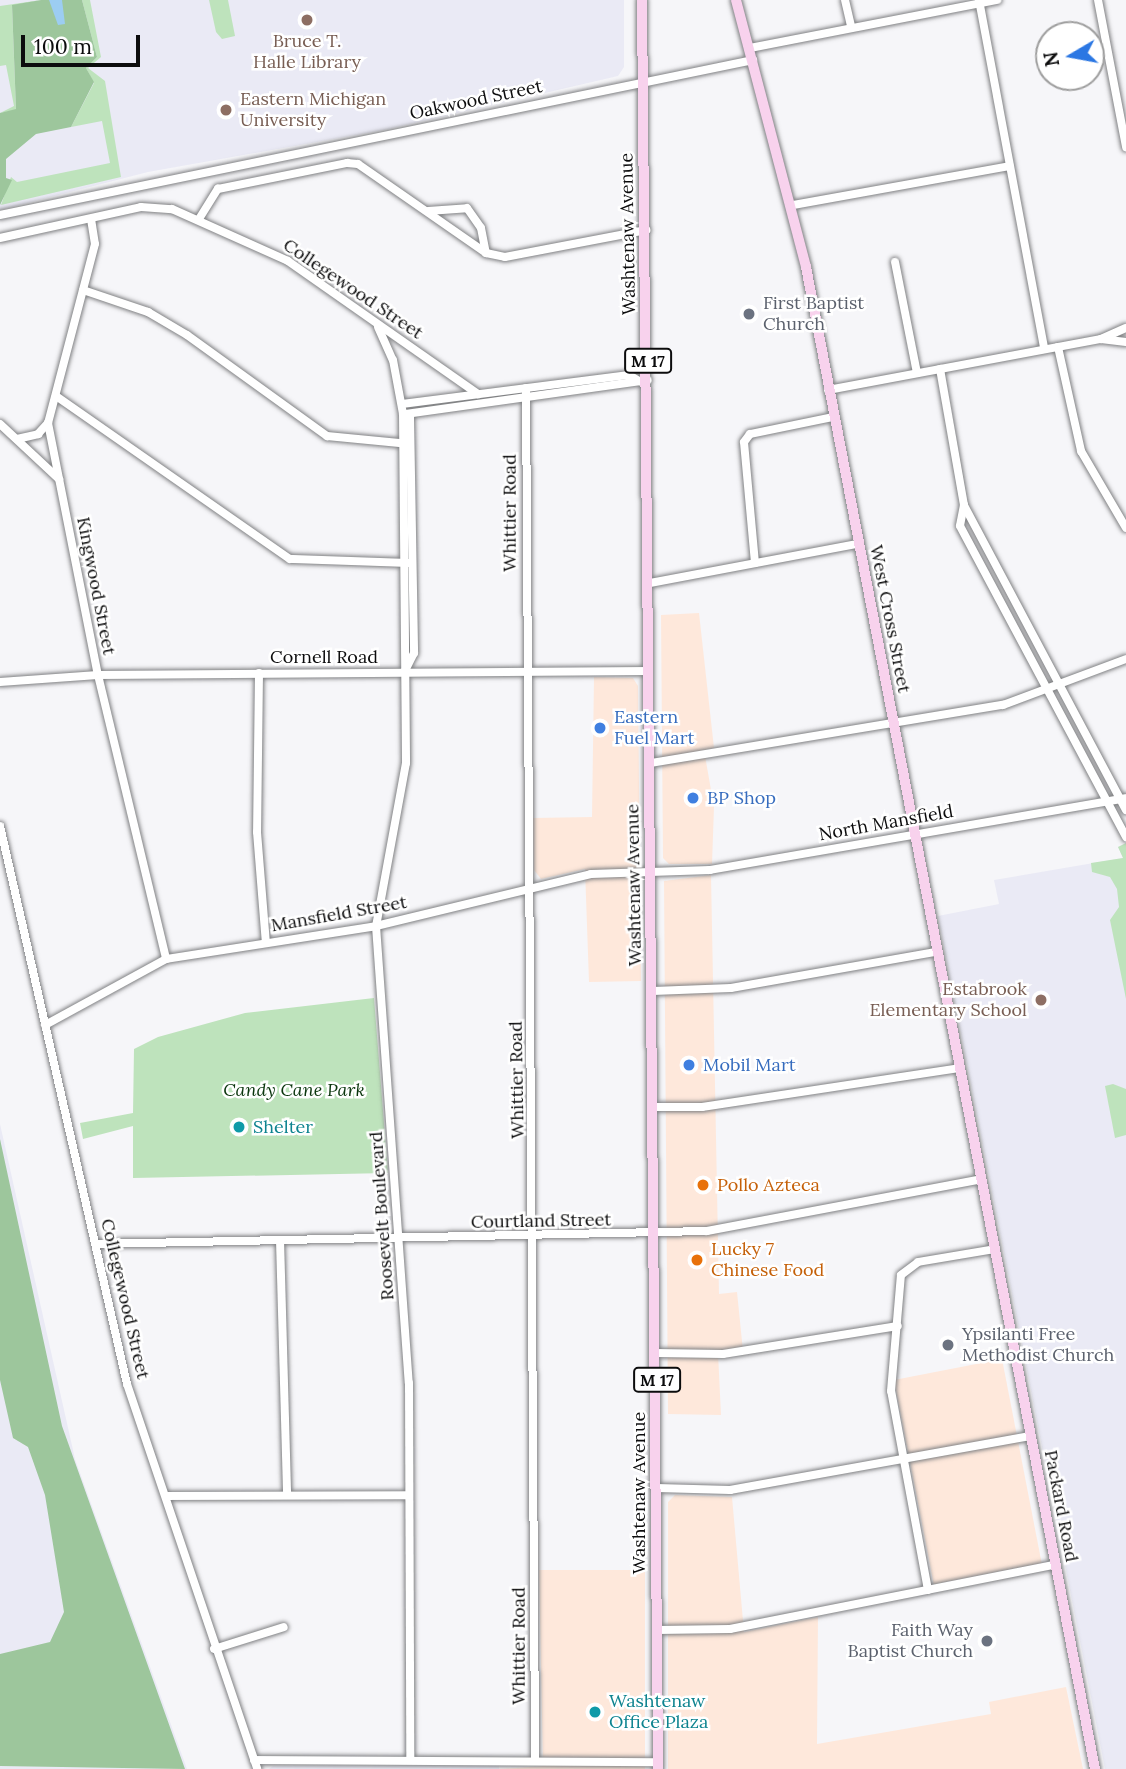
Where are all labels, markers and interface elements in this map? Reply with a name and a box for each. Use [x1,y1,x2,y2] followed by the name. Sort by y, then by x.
[299,12,315,28] marker: Bruce T. Halle Library
[24,21,144,65] scale bar
[1035,21,1105,91] north arrow
[253,31,361,74] place label: Bruce T. Halle Library
[34,33,92,60] text: 100 m
[1038,50,1064,69] text: N
[408,75,544,125] street label: Oakwood Street
[240,89,386,132] place label: Eastern Michigan University
[218,102,234,118] marker: Eastern Michigan University
[616,153,640,315] street label: Washtenaw Avenue
[279,234,427,344] street label: Collegewood Street
[763,293,864,336] place label: First Baptist Church
[741,306,757,322] marker: First Baptist Church
[624,348,672,374] road number: M 17
[499,454,521,572] street label: Whittier Road
[72,515,120,657] street label: Kingwood Street
[865,543,915,695] street label: West Cross Street
[270,646,378,668] street label: Cornell Road
[614,707,695,750] place label: Eastern Fuel Mart
[592,720,608,736] marker: Eastern Fuel Mart
[707,787,776,809] place label: BP Shop
[685,790,701,806] marker: BP Shop
[817,801,955,845] street label: North Mansfield
[622,804,646,966] street label: Washtenaw Avenue
[269,891,409,937] street label: Mansfield Street
[869,979,1027,1021] place label: Estabrook Elementary School
[1033,992,1049,1008] marker: Estabrook Elementary School
[505,1021,529,1139] street label: Whittier Road
[703,1054,796,1076] place label: Mobil Mart
[681,1057,697,1073] marker: Mobil Mart
[223,1079,365,1101] park label: Candy Cane Park
[253,1116,313,1138] place label: Shelter
[231,1119,247,1135] marker: Shelter
[365,1131,399,1301] street label: Roosevelt Boulevard
[717,1174,820,1196] place label: Pollo Azteca
[695,1177,711,1193] marker: Pollo Azteca
[471,1209,611,1233] street label: Courtland Street
[96,1217,154,1381] street label: Collegewood Street
[711,1239,824,1282] place label: Lucky 7 Chinese Food
[689,1252,705,1268] marker: Lucky 7 Chinese Food
[962,1324,1114,1366] place label: Ypsilanti Free Methodist Church
[940,1337,956,1353] marker: Ypsilanti Free Methodist Church
[632,1368,682,1392] road number: M 17
[628,1412,650,1574] street label: Washtenaw Avenue
[1040,1448,1082,1564] street label: Packard Road
[508,1587,530,1705] street label: Whittier Road
[848,1620,973,1662] place label: Faith Way Baptist Church
[979,1633,995,1649] marker: Faith Way Baptist Church
[609,1691,708,1734] place label: Washtenaw Office Plaza
[587,1704,603,1720] marker: Washtenaw Office Plaza

